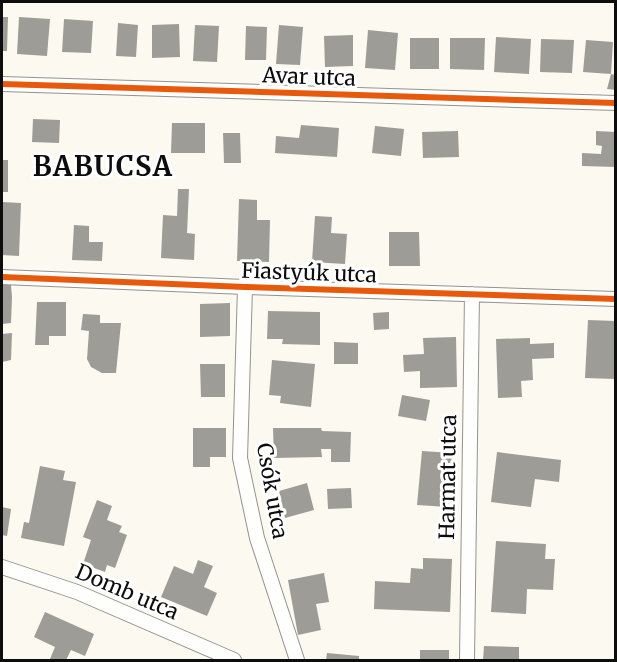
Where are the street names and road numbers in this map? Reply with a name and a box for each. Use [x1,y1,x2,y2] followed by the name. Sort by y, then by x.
[261,61,356,92] street label: Avar utca
[241,257,377,288] street label: Fiastyúk utca
[433,414,462,540] street label: Harmat utca
[251,441,294,541] street label: Csók utca
[72,558,183,625] street label: Domb utca

